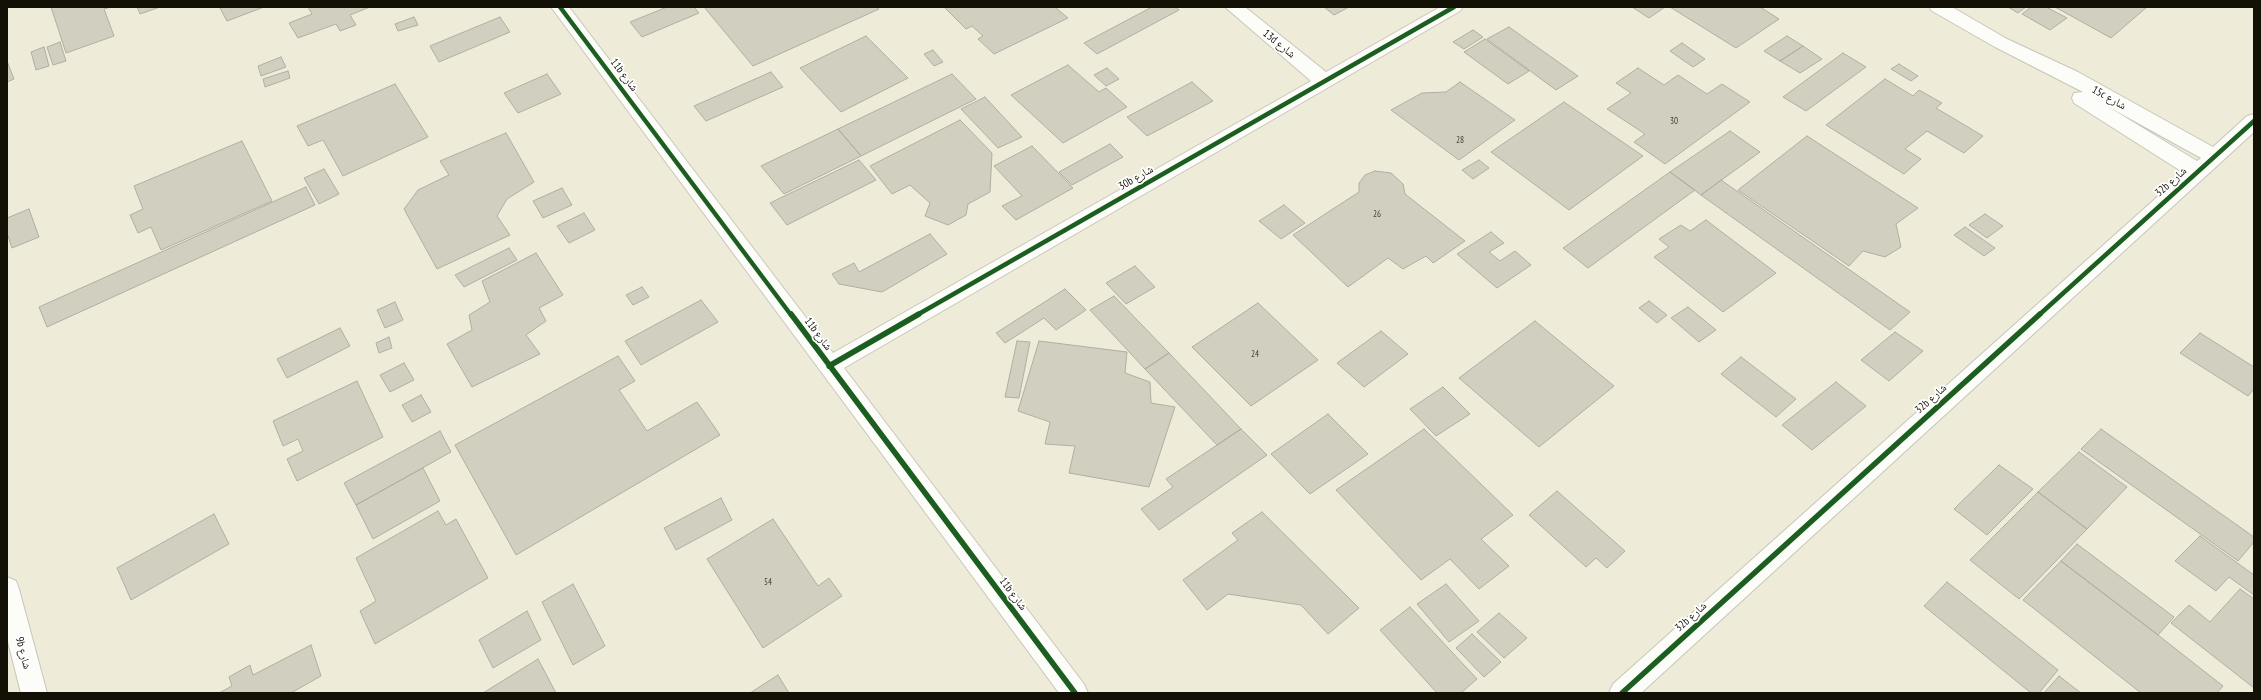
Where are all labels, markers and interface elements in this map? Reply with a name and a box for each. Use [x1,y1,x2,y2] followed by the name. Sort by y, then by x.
[1260,27,1298,61] street label: 13d شارع
[607,56,641,94] street label: 11b شارع
[2090,83,2128,113] street label: 15c شارع
[1670,116,1678,126] house number: 30
[1456,135,1464,145] house number: 28
[1116,163,1156,193] street label: 30b شارع
[2152,164,2190,200] street label: 32b شارع
[1373,209,1381,219] house number: 26
[801,315,835,353] street label: 11b شارع
[1251,349,1259,359] house number: 24
[1912,381,1950,417] street label: 32b شارع
[996,575,1030,613] street label: 11b شارع
[764,577,772,587] house number: 54
[1672,599,1710,635] street label: 32b شارع
[12,635,34,671] street label: 9b شارع

